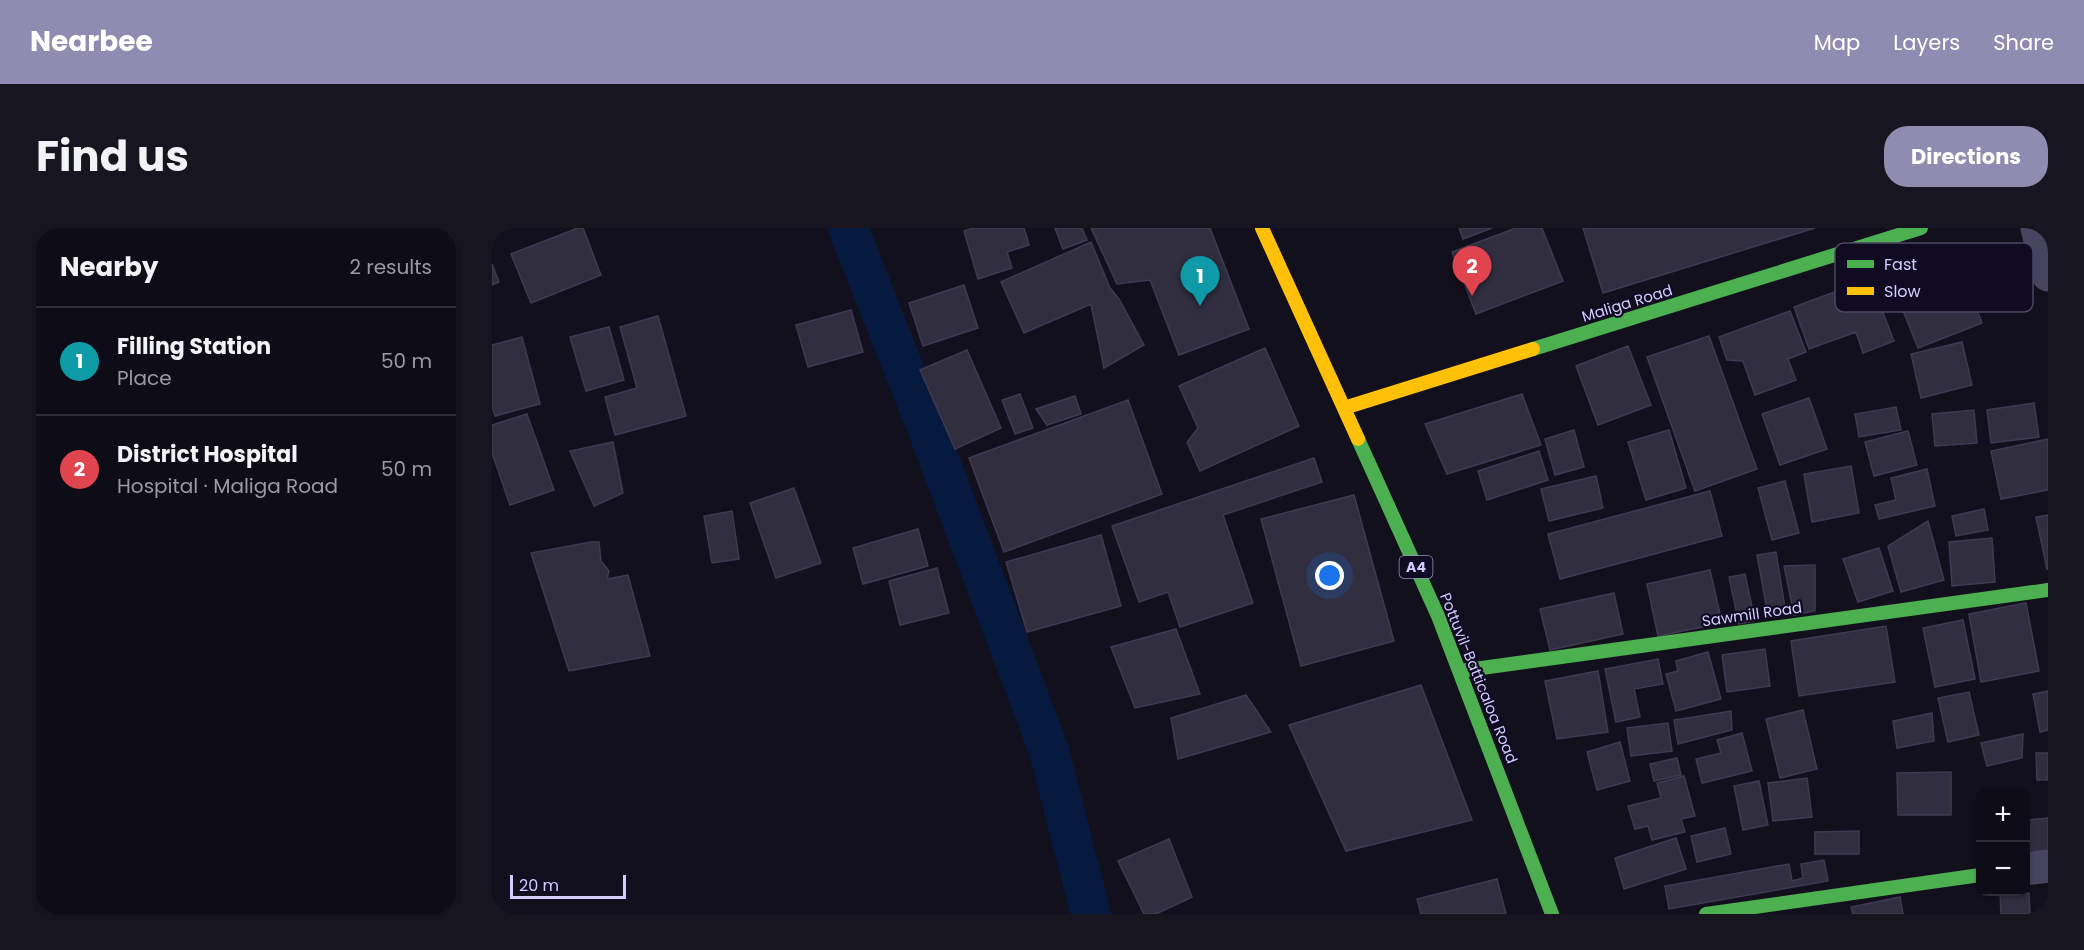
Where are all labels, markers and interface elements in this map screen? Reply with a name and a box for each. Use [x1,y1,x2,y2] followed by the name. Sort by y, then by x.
[30,22,153,61] text: Nearbee
[1814,28,1860,57] text: Map
[1893,28,1960,57] text: Layers
[1993,28,2054,57] text: Share
[1884,126,2048,187] button: Directions
[36,127,189,186] text: Find us
[1835,243,2033,312] legend
[1452,247,1492,296] pin: 2
[60,249,158,285] text: Nearby
[349,253,432,281] text: 2 results
[1884,253,1917,276] text: Fast
[1180,256,1220,306] pin: 1
[1579,279,1675,327] street label: Maliga Road
[1884,280,1921,303] text: Slow
[117,331,271,362] text: Filling Station
[76,347,83,375] text: 1
[381,347,432,375] text: 50 m
[117,364,172,392] text: Place
[117,439,298,470] text: District Hospital
[74,455,85,483] text: 2
[381,455,432,483] text: 50 m
[117,472,338,500] text: Hospital · Maliga Road
[1400,556,1432,578] road number: A4
[1315,561,1344,590] your location
[1435,589,1523,767] street label: Pottuvil-Batticaloa Road
[1701,597,1803,631] street label: Sawmill Road
[1976,788,2030,896] map controls
[1976,788,2030,842] button: +
[1976,842,2030,896] button: −
[510,872,626,900] scale bar
[519,874,559,897] text: 20 m

